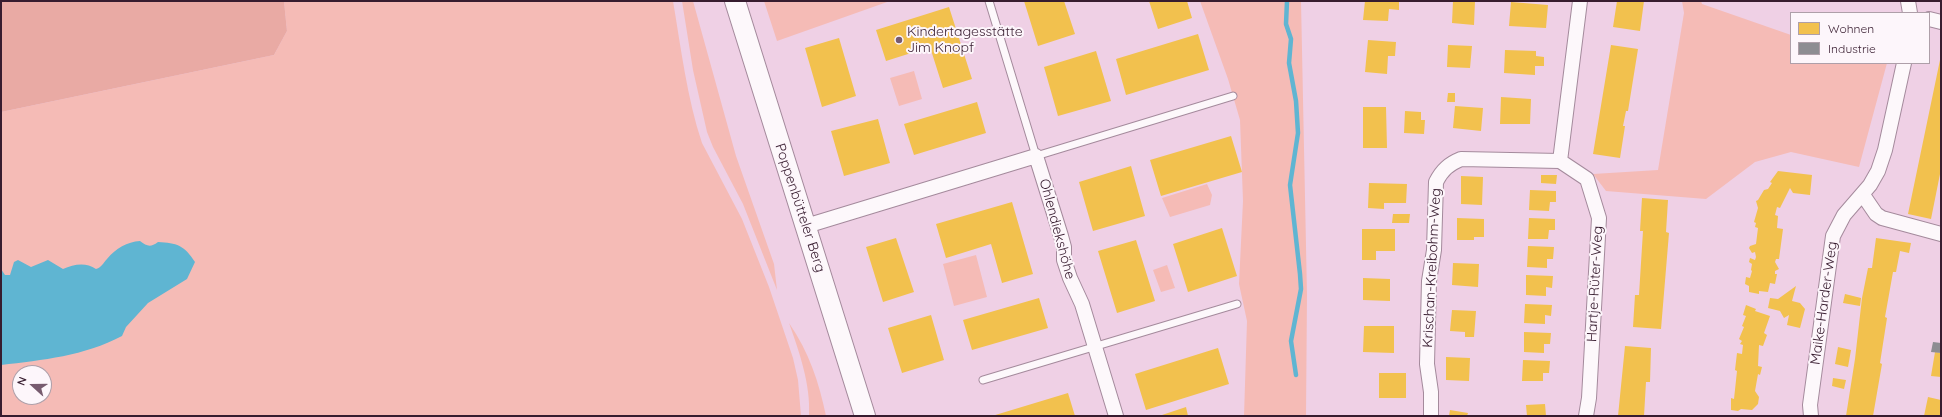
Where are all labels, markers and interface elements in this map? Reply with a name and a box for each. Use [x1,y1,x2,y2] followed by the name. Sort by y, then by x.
[1790,12,1930,64] legend
[1828,21,1874,36] text: Wohnen
[907,24,1023,56] place label: Kindertagesstätte Jim Knopf
[894,35,904,45] marker: Kindertagesstätte Jim Knopf
[1828,41,1876,56] text: Industrie
[771,141,829,275] street label: Poppenbütteler Berg
[1036,177,1078,281] street label: Ohlendiekshöhe
[1419,188,1445,348] street label: Krischan-Kreibohm-Weg
[1584,225,1606,343] street label: Hartje-Rüter-Weg
[1807,240,1841,366] street label: Maike-Harder-Weg
[12,365,52,405] north arrow
[14,375,30,387] text: N

